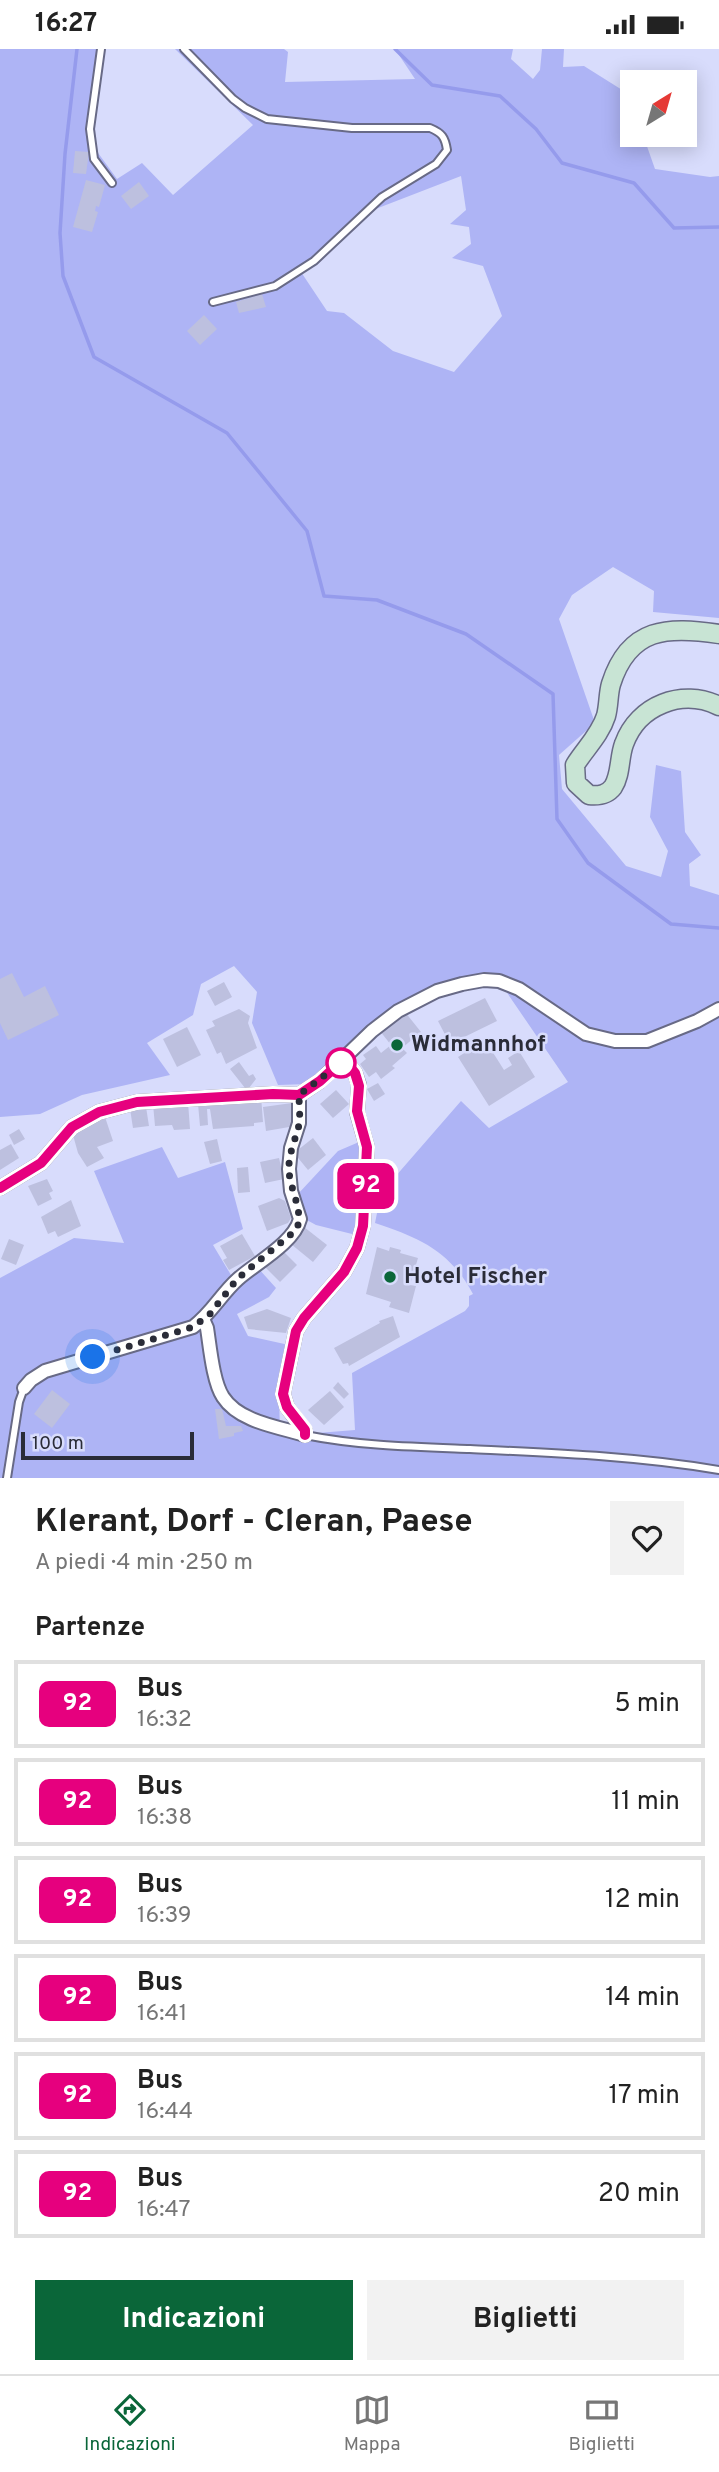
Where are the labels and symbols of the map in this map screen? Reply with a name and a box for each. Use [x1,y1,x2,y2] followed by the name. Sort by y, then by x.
[620,70,696,147] north arrow
[411,1031,546,1060] place label: Widmannhof
[389,1037,405,1053] marker: Widmannhof
[326,1048,356,1078] unlabelled marker
[334,1163,398,1209] line badge: 92
[404,1263,547,1292] place label: Hotel Fischer
[382,1269,398,1285] marker: Hotel Fischer
[75,1339,110,1374] your location
[21,1429,194,1461] scale bar

